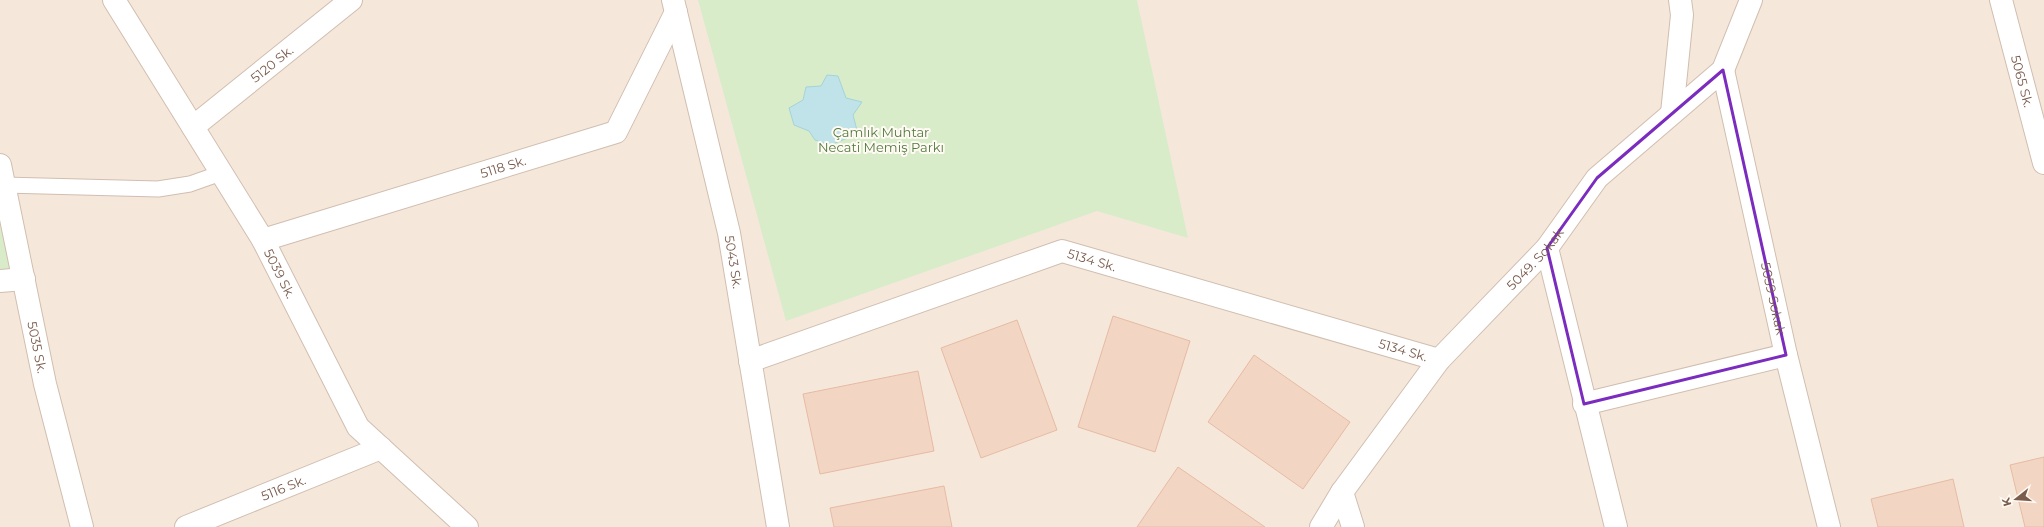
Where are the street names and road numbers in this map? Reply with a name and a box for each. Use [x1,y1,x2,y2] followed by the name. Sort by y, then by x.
[247,42,296,86] street label: 5120 Sk.
[2008,53,2037,109] street label: 5065 Sk.
[478,152,528,181] street label: 5118 Sk.
[1503,225,1567,293] street label: 5049. Sokak
[722,234,746,290] street label: 5043 Sk.
[1066,245,1118,274] street label: 5134 Sk.
[261,246,299,301] street label: 5039 Sk.
[1758,261,1789,337] street label: 5059 Sokak
[24,320,51,375] street label: 5035 Sk.
[1377,335,1430,364] street label: 5134 Sk.
[259,471,308,504] street label: 5116 Sk.

